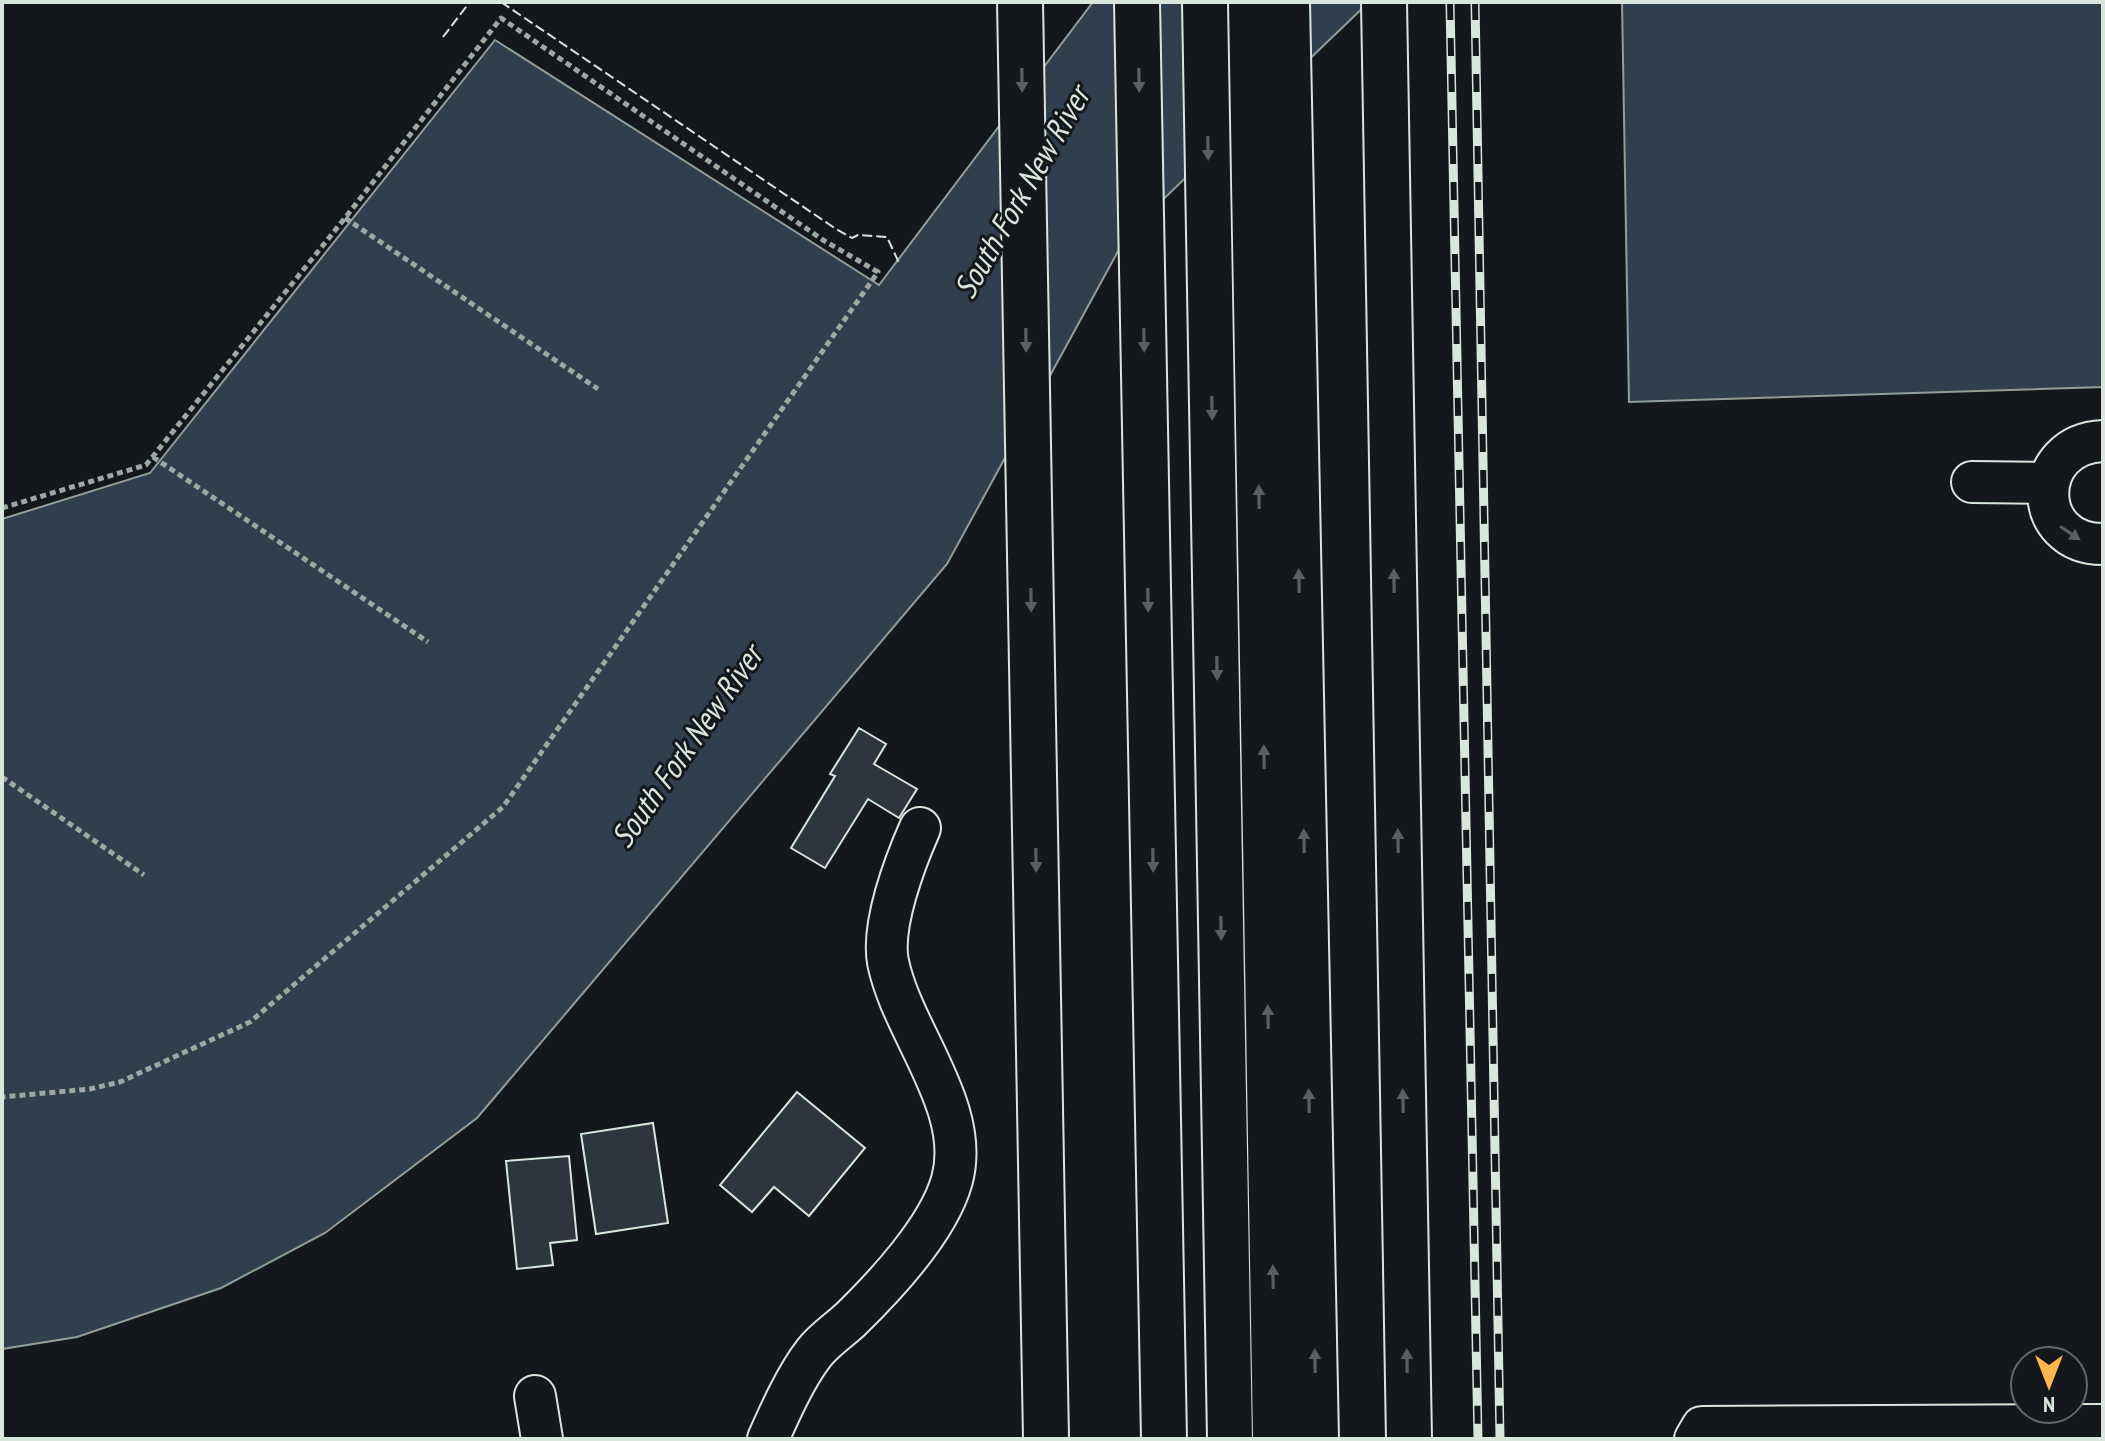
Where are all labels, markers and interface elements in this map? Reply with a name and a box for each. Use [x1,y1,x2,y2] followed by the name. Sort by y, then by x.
[1016,68,1028,93] one-way arrow
[1133,68,1145,93] one-way arrow
[944,75,1101,305] water label: South Fork New River
[1201,136,1214,161] one-way arrow
[1020,328,1033,353] one-way arrow
[1137,328,1150,353] one-way arrow
[1206,396,1218,421] one-way arrow
[1253,484,1265,509] one-way arrow
[2060,525,2081,540] one-way arrow
[1292,568,1305,593] one-way arrow
[1388,568,1400,593] one-way arrow
[1025,588,1037,613] one-way arrow
[1142,588,1155,613] one-way arrow
[601,633,774,855] water label: South Fork New River
[1210,656,1223,681] one-way arrow
[1257,744,1270,769] one-way arrow
[1298,828,1310,853] one-way arrow
[1392,828,1405,853] one-way arrow
[1029,848,1042,873] one-way arrow
[1147,848,1159,873] one-way arrow
[1215,916,1227,941] one-way arrow
[1262,1004,1274,1029] one-way arrow
[1303,1088,1316,1113] one-way arrow
[1397,1088,1409,1113] one-way arrow
[1266,1264,1279,1289] one-way arrow
[2009,1345,2089,1425] north arrow
[1308,1348,1321,1373] one-way arrow
[1401,1348,1414,1373] one-way arrow
[2043,1391,2055,1419] text: N

